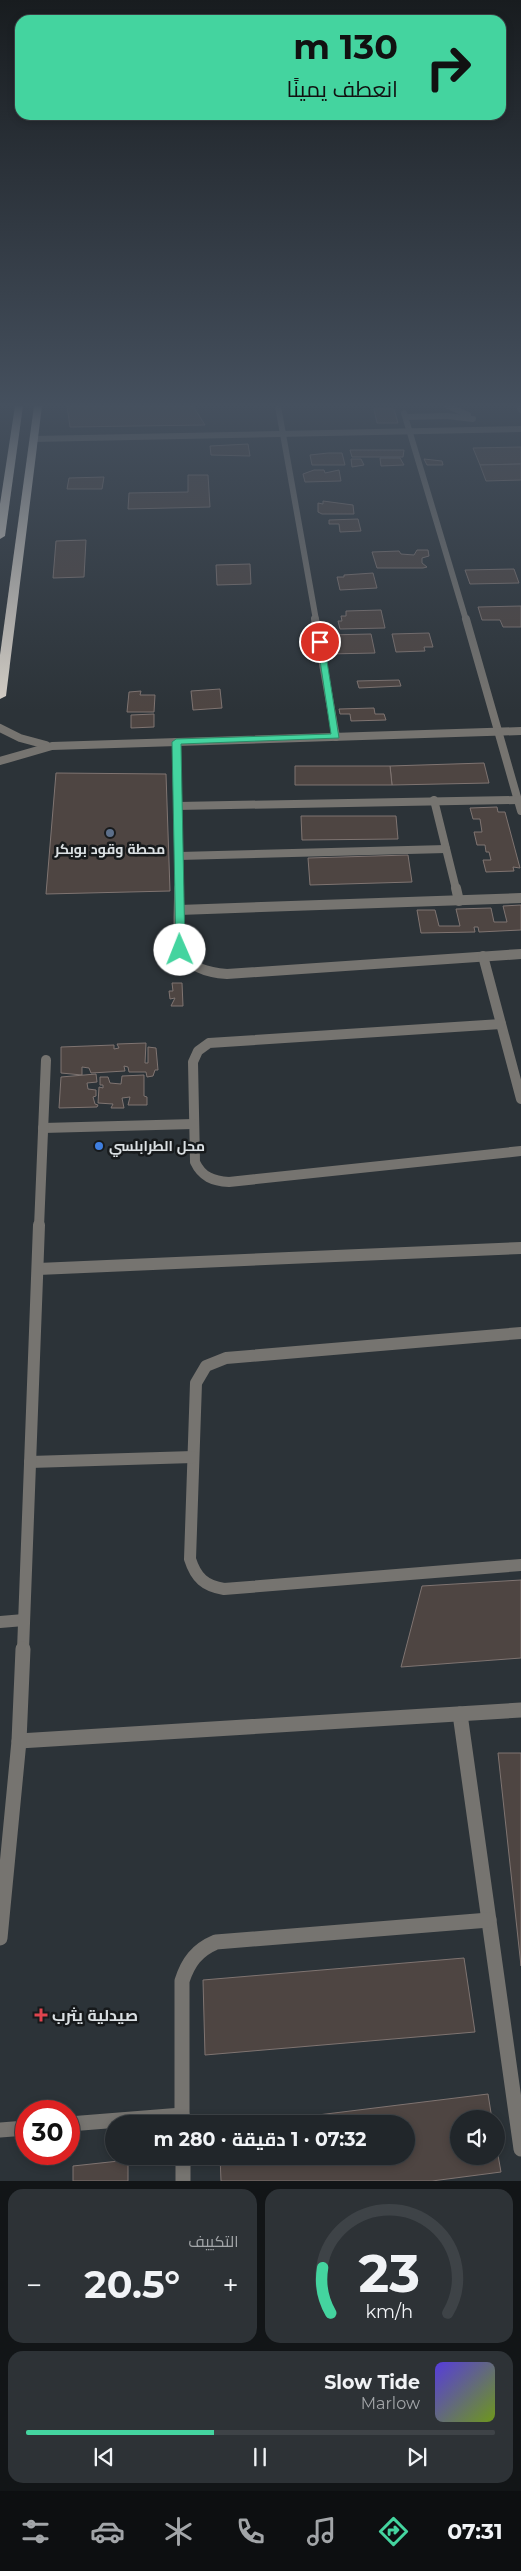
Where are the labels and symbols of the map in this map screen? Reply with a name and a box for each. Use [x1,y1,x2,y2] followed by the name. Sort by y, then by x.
[299,621,341,663] pin
[104,827,116,839] marker: محطة وقود بوبكر
[54,840,165,858] place label: محطة وقود بوبكر
[153,923,205,975] position arrow
[109,1137,205,1157] place label: محل الطرابلسي
[93,1140,105,1152] marker: محل الطرابلسي
[52,2006,138,2025] place label: صيدلية يثرب
[34,2008,48,2022] marker: صيدلية يثرب
[15,2100,80,2165] speed limit sign: 30

